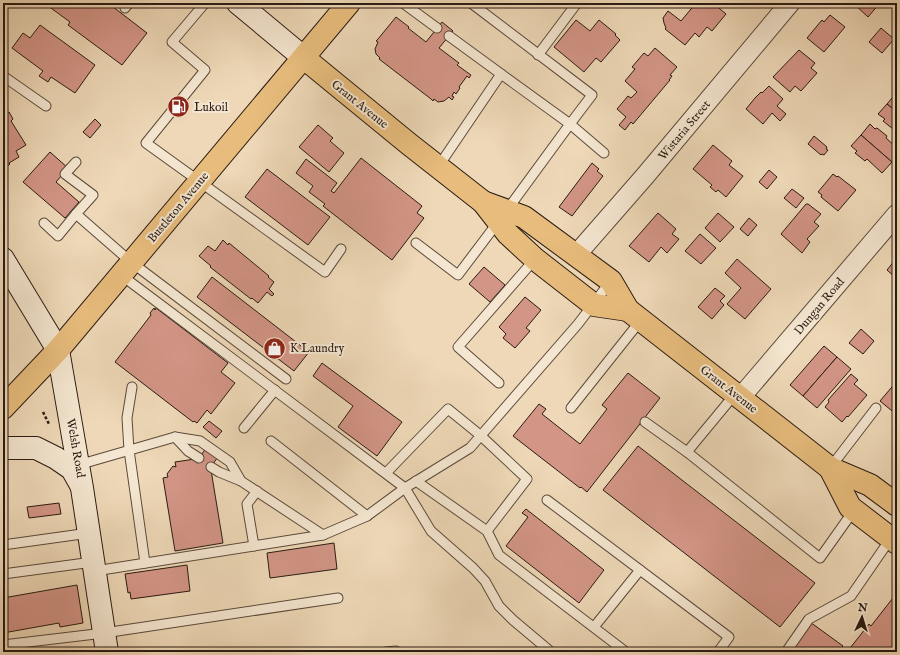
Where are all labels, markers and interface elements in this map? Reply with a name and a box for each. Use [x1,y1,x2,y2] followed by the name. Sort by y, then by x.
[328,77,392,132] street label: Grant Avenue
[165,94,191,120] fuel station icon: Lukoil
[655,97,714,163] street label: Wistaria Street
[194,100,229,115] place label: Lukoil
[145,169,213,246] street label: Bustleton Avenue
[791,274,848,338] street label: Dungan Road
[262,335,288,361] shop icon: K Laundry
[290,341,344,356] place label: K Laundry
[697,362,761,417] street label: Grant Avenue
[63,417,88,480] street label: Welsh Road
[842,597,882,637] north arrow
[856,601,868,615] text: N

